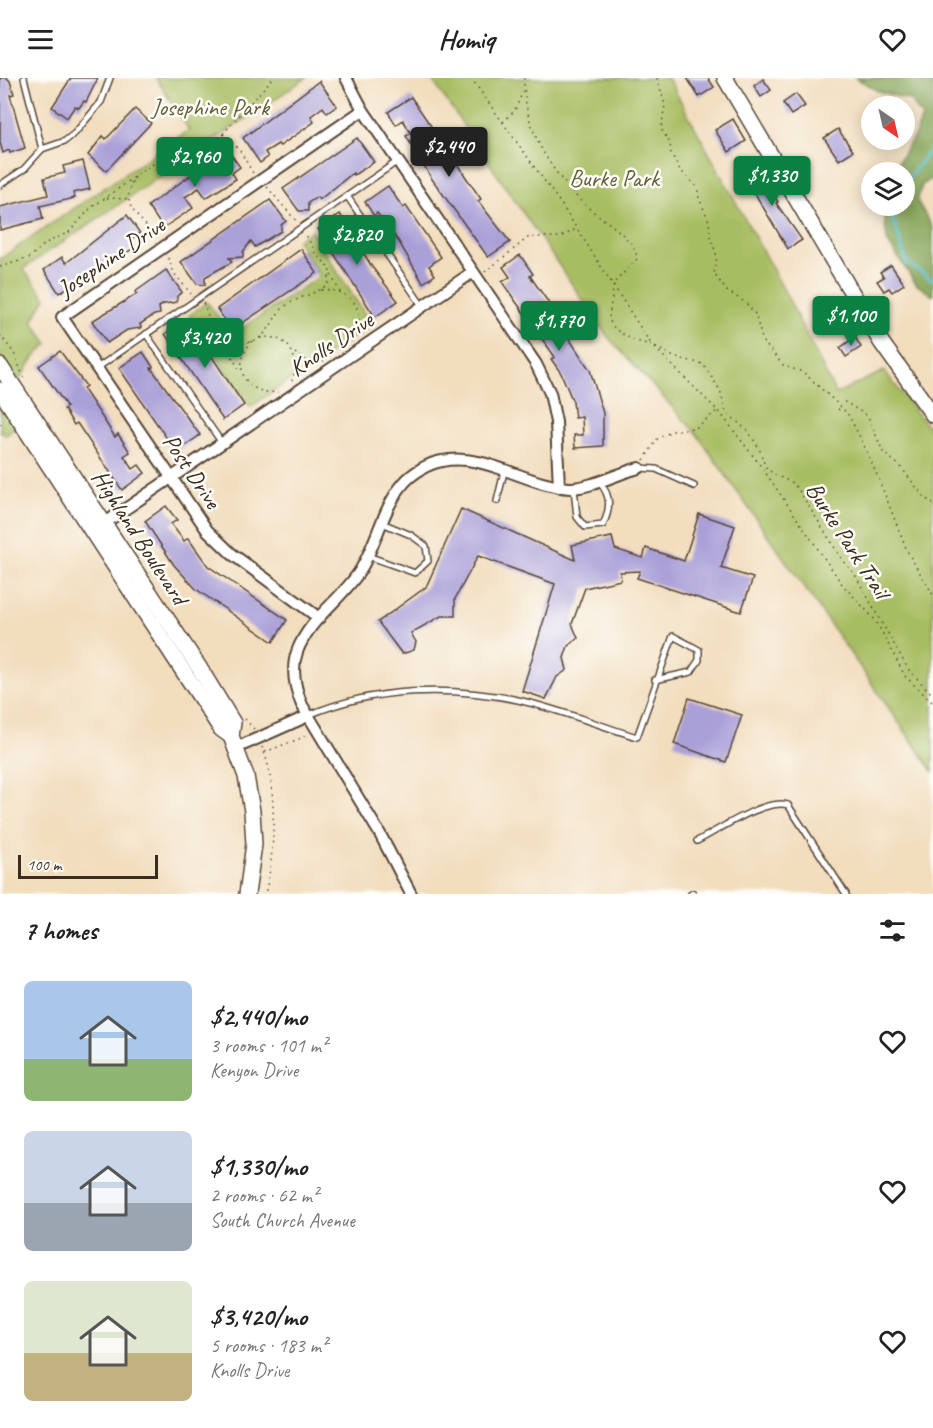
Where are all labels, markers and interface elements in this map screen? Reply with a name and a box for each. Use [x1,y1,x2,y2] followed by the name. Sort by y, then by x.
[438,22,495,56] text: Homiq
[24,23,57,56] icon: menu
[876,23,909,56] icon: heart
[150,92,271,122] park label: Josephine Park
[861,96,915,150] north arrow
[861,96,915,216] map controls
[400,127,498,178] pin: $2,440
[425,134,473,159] text: $2,440
[146,137,244,188] pin: $2,960
[170,144,220,169] text: $2,960
[723,156,821,207] pin: $1,330
[861,162,915,216] button: layers
[569,163,661,193] park label: Burke Park
[748,163,796,188] text: $1,330
[51,209,172,304] street label: Josephine Drive
[308,215,406,266] pin: $2,820
[333,222,381,247] text: $2,820
[802,296,900,347] pin: $1,100
[510,301,608,352] pin: $1,770
[827,303,875,328] text: $1,100
[283,304,381,383] street label: Knolls Drive
[535,308,583,333] text: $1,770
[156,318,254,369] pin: $3,420
[181,325,229,350] text: $3,420
[156,428,229,516] street label: Post Drive
[85,464,197,613] street label: Highland Boulevard
[799,476,899,607] street label: Burke Park Trail
[18,852,158,880] scale bar
[27,855,61,875] text: 100 m
[24,914,97,947] text: 7 homes
[876,914,909,947] icon: filters
[210,1000,307,1033] text: $2,440/mo
[72,1005,144,1077] icon: home
[876,1025,909,1058] icon: heart
[210,1033,327,1058] text: 3 rooms · 101 m²
[210,1058,298,1083] text: Kenyon Drive
[210,1150,307,1183] text: $1,330/mo
[72,1155,144,1227] icon: home
[876,1175,909,1208] icon: heart
[210,1183,318,1208] text: 2 rooms · 62 m²
[210,1208,355,1233] text: South Church Avenue
[210,1300,307,1333] text: $3,420/mo
[72,1305,144,1377] icon: home
[876,1325,909,1358] icon: heart
[210,1333,327,1358] text: 5 rooms · 183 m²
[210,1358,289,1383] text: Knolls Drive

